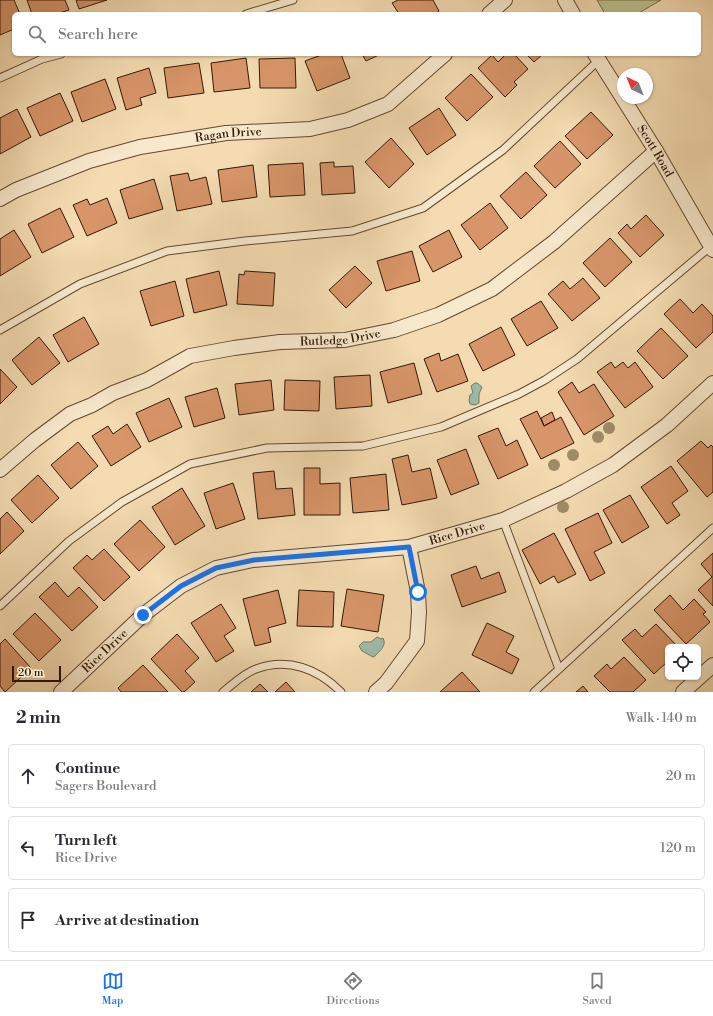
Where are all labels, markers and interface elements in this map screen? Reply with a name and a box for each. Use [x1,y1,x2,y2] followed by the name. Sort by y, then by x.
[12,12,701,56] search box
[26,23,48,45] icon: search
[58,25,138,44] text: Search here
[617,68,653,104] north arrow
[634,122,677,180] street label: Scott Road
[194,124,262,145] street label: Ragan Drive
[300,325,382,349] street label: Rutledge Drive
[427,518,487,548] street label: Rice Drive
[409,583,427,601] route start
[134,606,152,624] route end
[79,626,131,676] street label: Rice Drive
[665,644,701,680] map controls
[665,644,701,680] button: locate
[12,664,61,683] scale bar
[18,666,43,680] text: 20 m
[16,707,61,729] text: 2 min
[626,710,697,726] text: Walk · 140 m
[55,759,120,778] text: Continue
[17,765,39,787] icon: ahead
[666,768,696,784] text: 20 m
[55,778,156,794] text: Sagers Boulevard
[55,831,117,850] text: Turn left
[17,837,39,859] icon: left
[660,840,696,856] text: 120 m
[55,850,117,866] text: Rice Drive
[17,909,39,931] icon: arrive
[55,911,199,930] text: Arrive at destination
[102,970,124,1008] tab: Map
[327,970,380,1008] tab: Directions
[583,970,611,1008] tab: Saved

